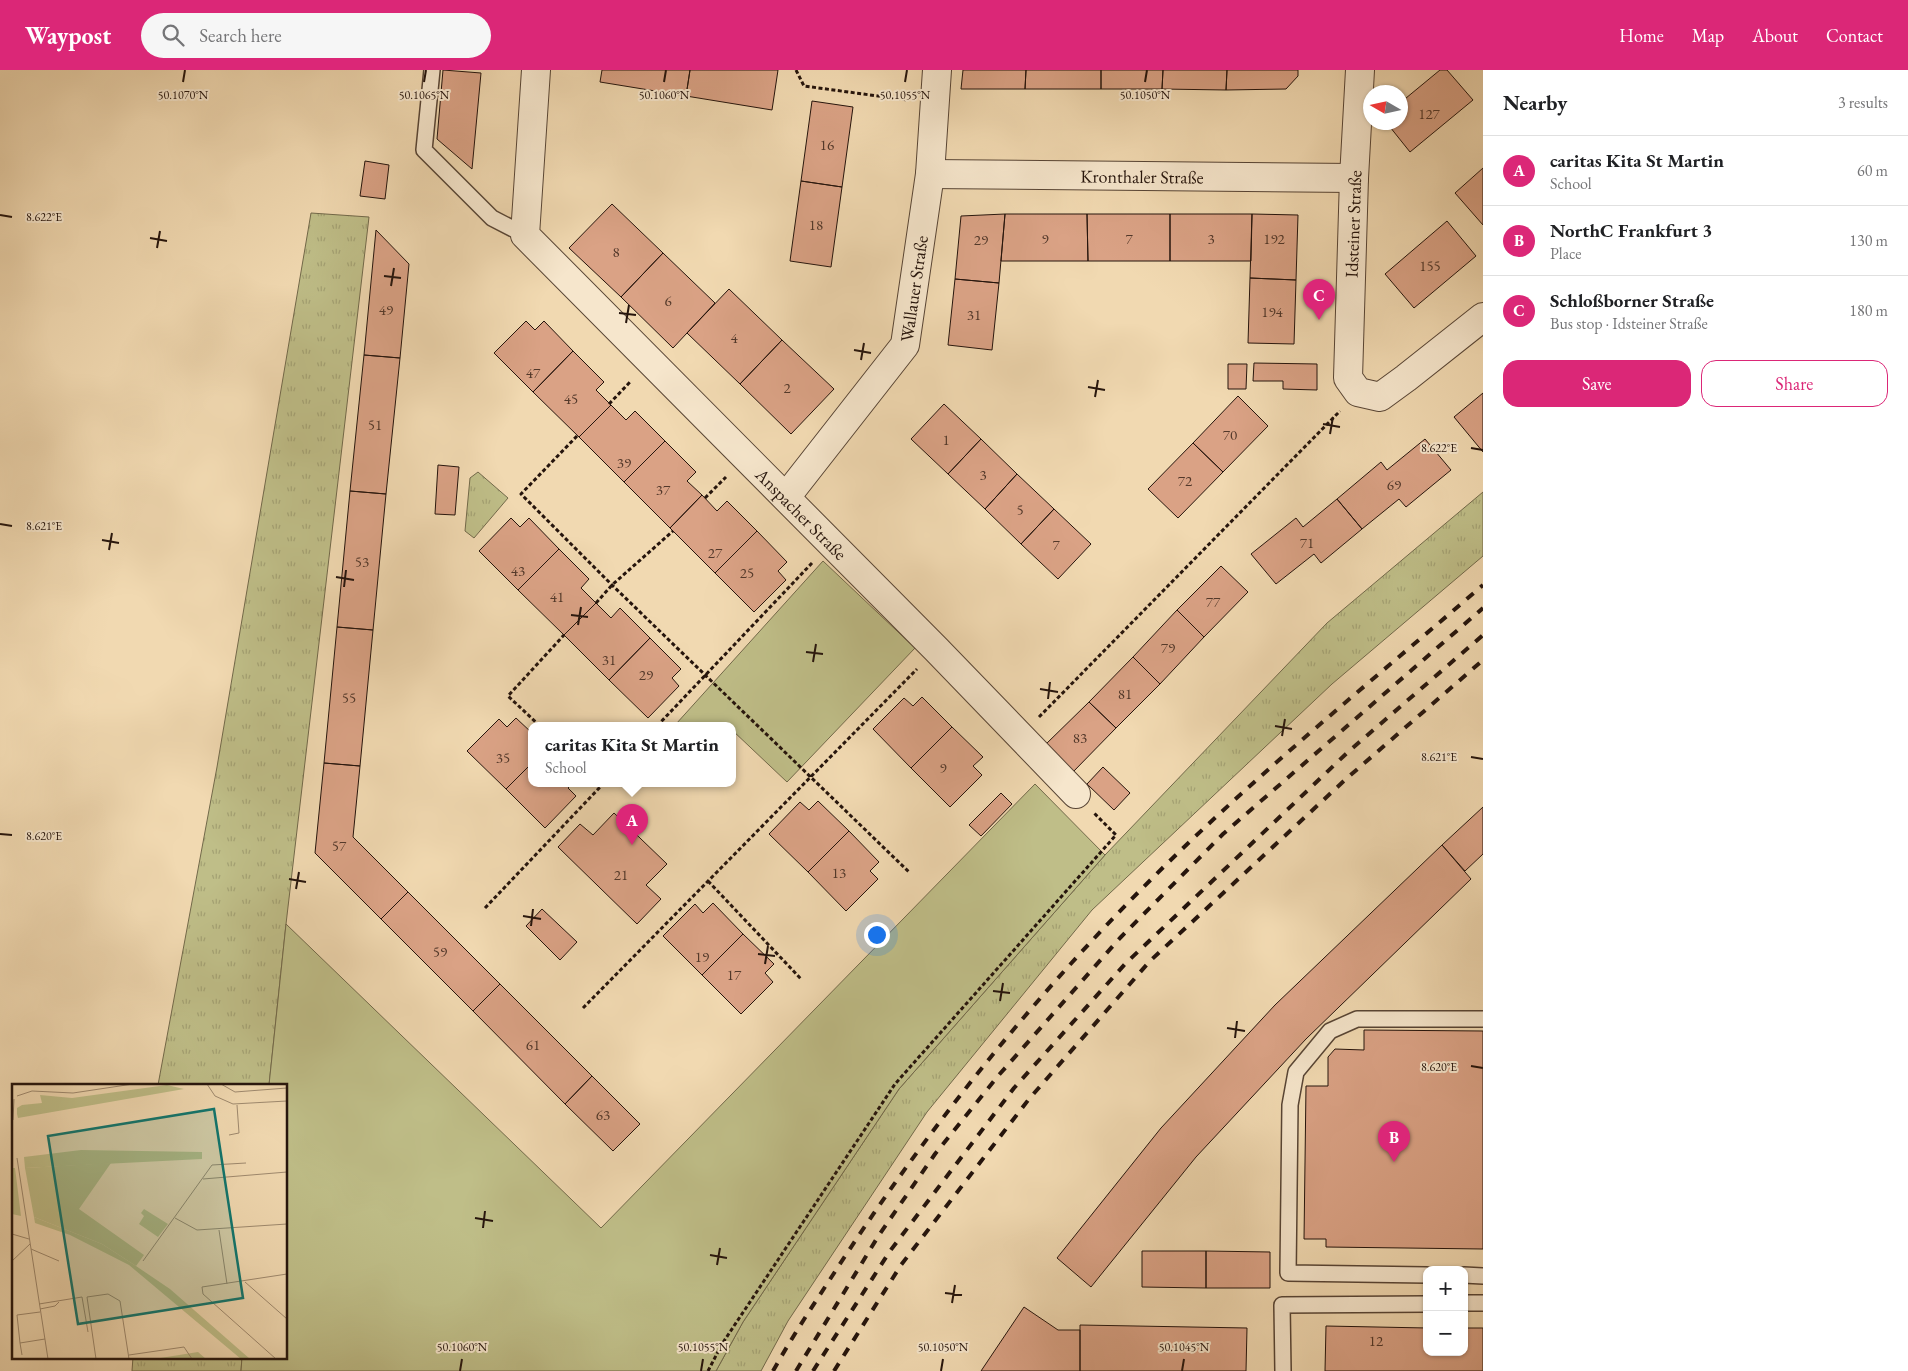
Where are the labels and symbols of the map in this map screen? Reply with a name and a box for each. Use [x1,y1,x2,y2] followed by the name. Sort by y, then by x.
[1363,85,1408,130] north arrow
[158,87,209,103] text: 50.1070°N
[399,87,450,103] text: 50.1065°N
[639,87,690,103] text: 50.1060°N
[880,87,931,103] text: 50.1055°N
[1120,87,1171,103] text: 50.1050°N
[1418,104,1441,123] house number: 127
[820,135,834,154] house number: 16
[1080,164,1204,188] street label: Kronthaler Straße
[1340,170,1366,278] street label: Idsteiner Straße
[26,209,62,225] text: 8.622°E
[809,215,823,234] house number: 18
[1041,229,1049,248] house number: 9
[1125,229,1133,248] house number: 7
[1207,229,1215,248] house number: 3
[1263,229,1286,248] house number: 192
[974,230,988,249] house number: 29
[894,234,932,343] street label: Wallauer Straße
[612,242,620,261] house number: 8
[1419,256,1441,275] house number: 155
[1303,279,1335,320] pin: C
[664,291,672,310] house number: 6
[379,300,393,319] house number: 49
[1261,302,1284,321] house number: 194
[967,305,981,324] house number: 31
[730,328,738,347] house number: 4
[526,363,541,382] house number: 47
[783,378,791,397] house number: 2
[564,389,578,408] house number: 45
[368,415,382,434] house number: 51
[1223,425,1237,444] house number: 70
[942,430,950,449] house number: 1
[1421,440,1457,456] text: 8.622°E
[617,453,631,472] house number: 39
[750,462,852,565] street label: Anspacher Straße
[979,465,987,484] house number: 3
[1178,471,1193,490] house number: 72
[1387,475,1401,494] house number: 69
[656,480,671,499] house number: 37
[1016,500,1024,519] house number: 5
[26,518,62,534] text: 8.621°E
[1300,533,1314,552] house number: 71
[1052,535,1060,554] house number: 7
[708,543,723,562] house number: 27
[355,552,369,571] house number: 53
[511,561,525,580] house number: 43
[740,563,754,582] house number: 25
[550,587,564,606] house number: 41
[1206,592,1221,611] house number: 77
[1161,638,1175,657] house number: 79
[602,650,616,669] house number: 31
[639,665,653,684] house number: 29
[1118,684,1132,703] house number: 81
[342,688,356,707] house number: 55
[1073,728,1087,747] house number: 83
[496,748,510,767] house number: 35
[1421,749,1457,765] text: 8.621°E
[939,758,947,777] house number: 9
[616,804,648,845] pin: A
[26,828,62,844] text: 8.620°E
[332,836,347,855] house number: 57
[832,863,846,882] house number: 13
[614,865,628,884] house number: 21
[864,922,890,948] your location
[433,942,447,961] house number: 59
[695,947,709,966] house number: 19
[727,965,742,984] house number: 17
[526,1035,540,1054] house number: 61
[1421,1059,1457,1075] text: 8.620°E
[12,1084,288,1358] inset map
[596,1105,610,1124] house number: 63
[1378,1121,1410,1162] pin: B
[1369,1331,1384,1350] house number: 12
[437,1339,488,1355] text: 50.1060°N
[678,1339,729,1355] text: 50.1055°N
[918,1339,969,1355] text: 50.1050°N
[1159,1339,1210,1355] text: 50.1045°N

